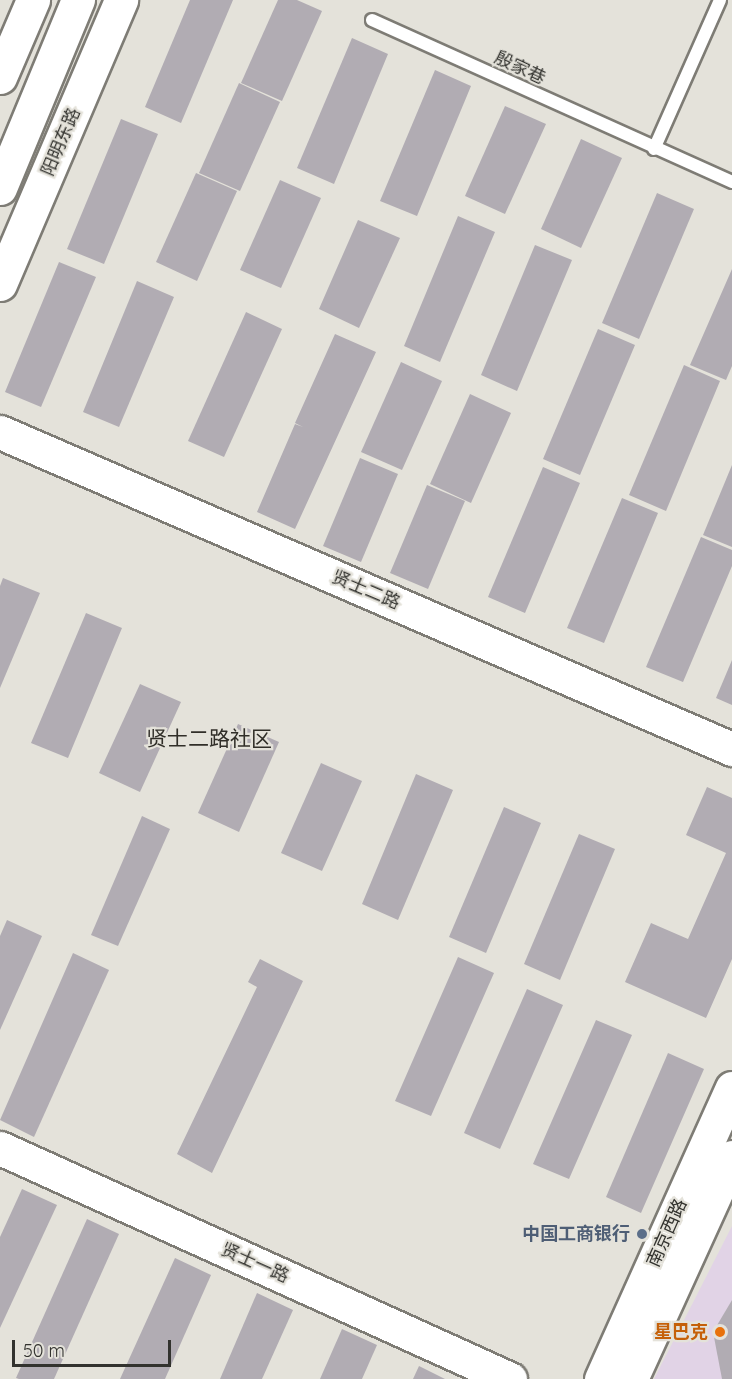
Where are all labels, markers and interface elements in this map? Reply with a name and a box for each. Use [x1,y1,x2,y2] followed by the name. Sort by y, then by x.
[491,47,549,89] street label: 殷家巷
[37,105,85,179] street label: 阳明东路
[329,566,403,614] street label: 贤士二路
[146,725,272,751] district label: 贤士二路社区
[642,1196,692,1270] street label: 南京西路
[522,1223,630,1245] place label: 中国工商银行
[635,1227,649,1241] marker: 中国工商银行
[218,1238,292,1288] street label: 贤士一路
[654,1321,708,1343] place label: 星巴克
[713,1325,727,1339] marker: 星巴克
[15,1328,174,1366] scale bar
[23,1339,65,1362] text: 50 m

